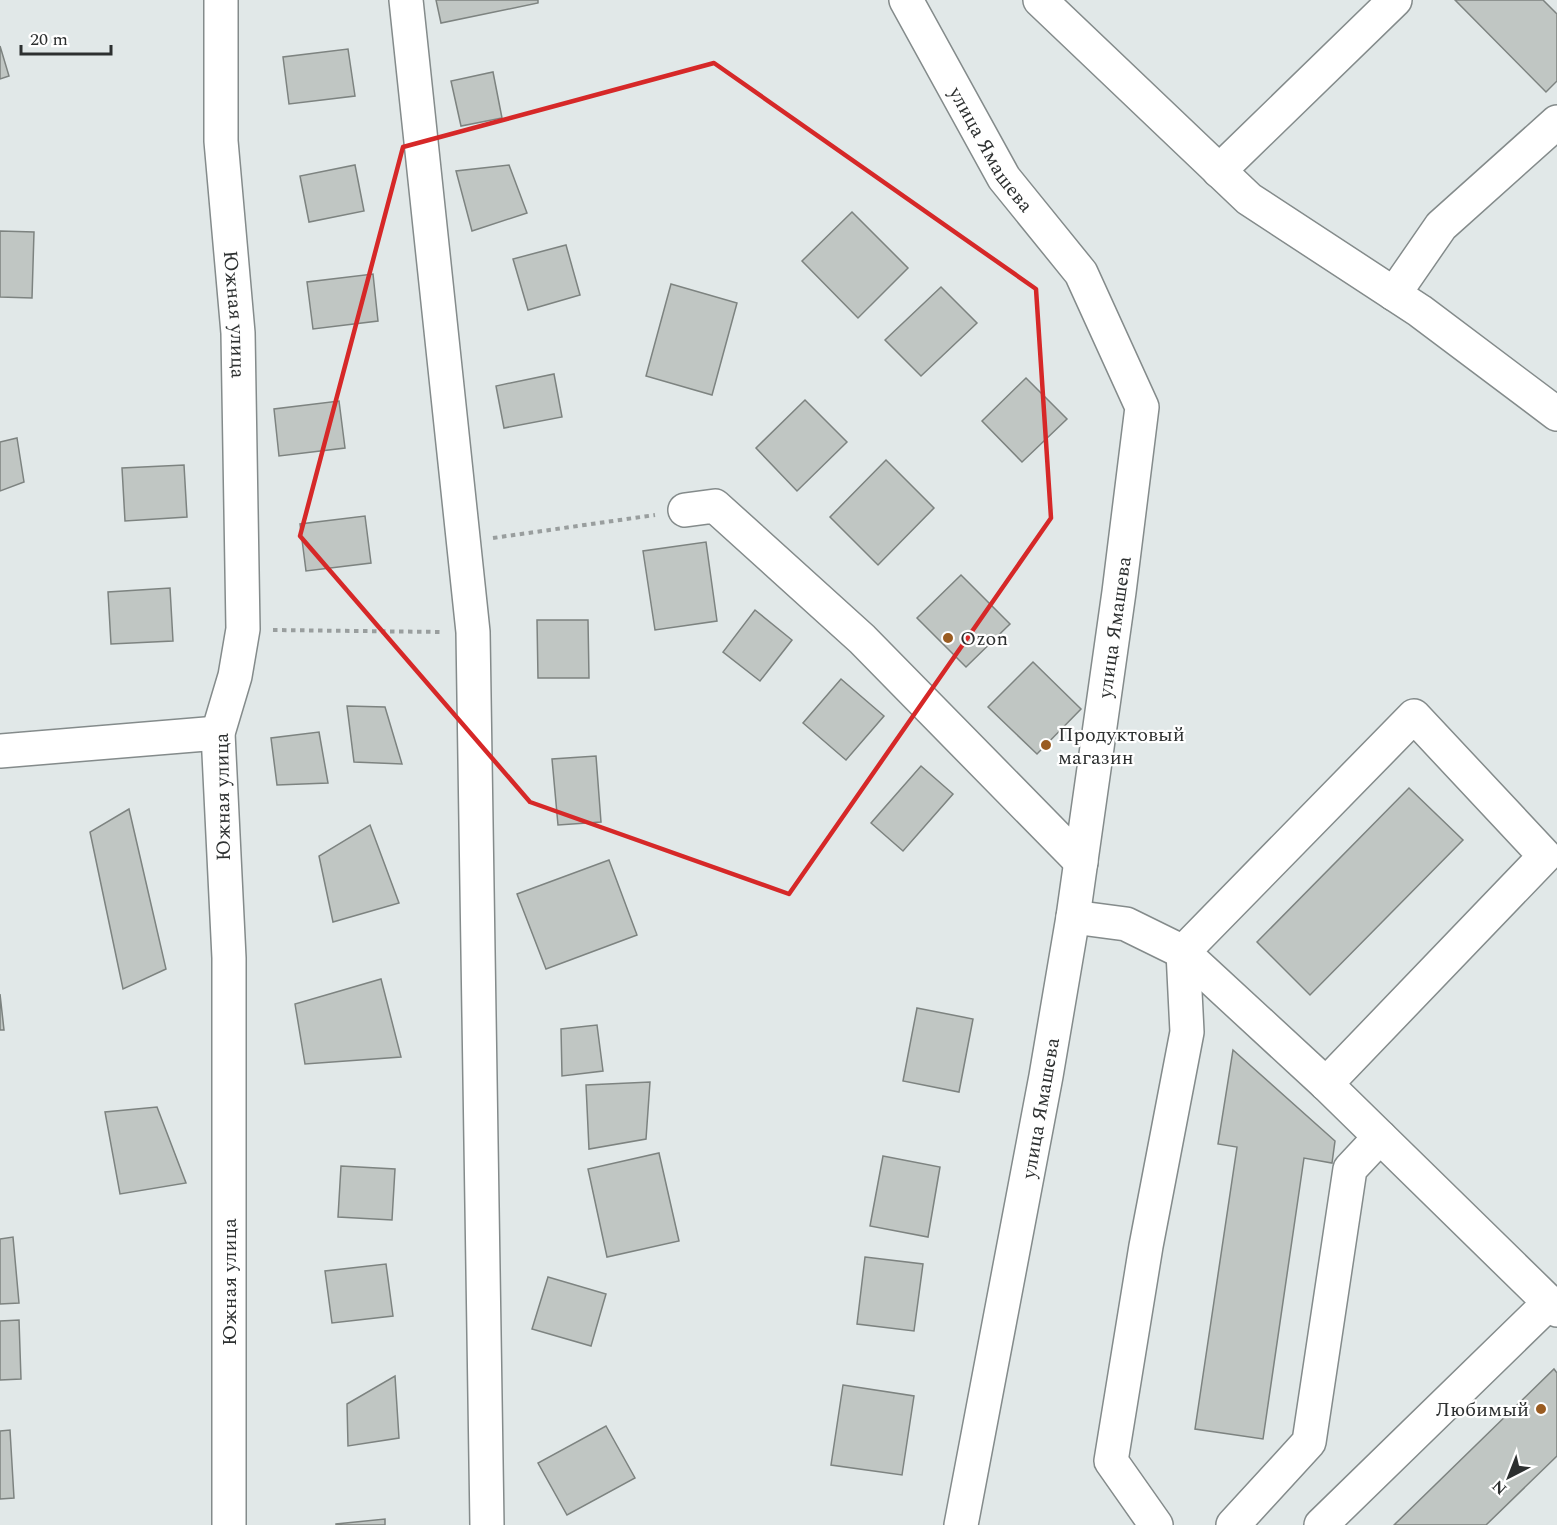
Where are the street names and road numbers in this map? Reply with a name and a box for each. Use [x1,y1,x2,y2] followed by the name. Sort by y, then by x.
[940,80,1040,220] street label: улица Ямашева
[215,249,253,379] street label: Южная улица
[1090,554,1140,701] street label: улица Ямашева
[207,732,239,861] street label: Южная улица
[1014,1035,1068,1182] street label: улица Ямашева
[215,1218,245,1346] street label: Южная улица

